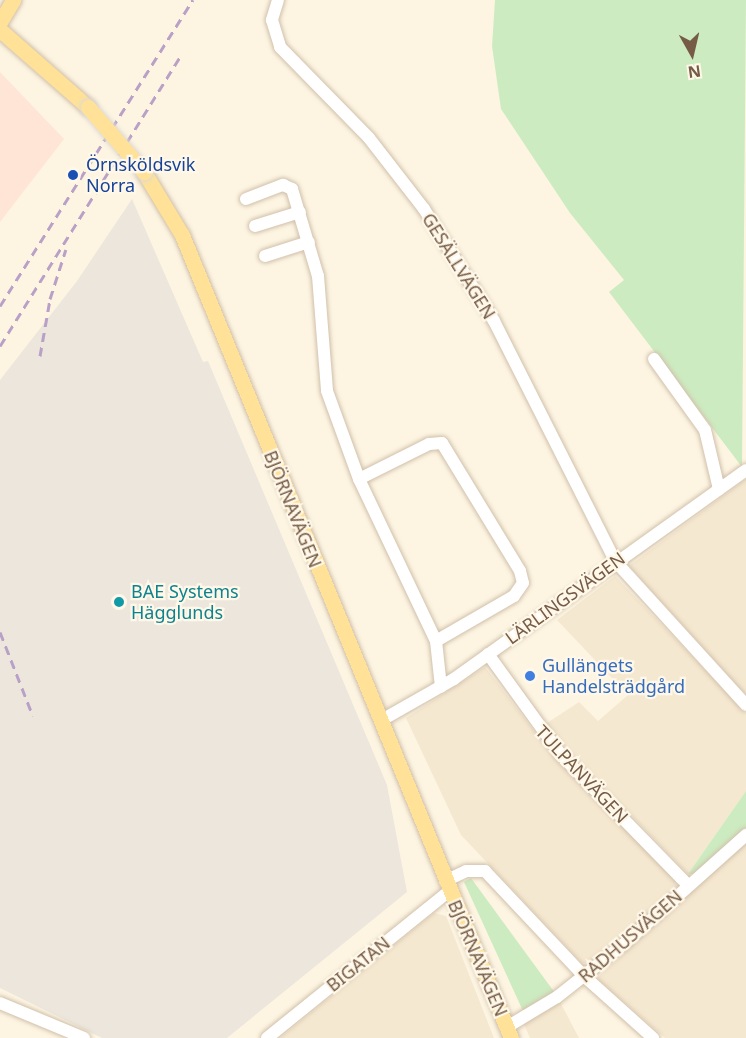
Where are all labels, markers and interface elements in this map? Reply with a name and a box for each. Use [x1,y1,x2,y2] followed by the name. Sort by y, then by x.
[662,24,722,84] north arrow
[687,60,702,84] text: N
[86,154,195,196] place label: Örnsköldsvik Norra
[64,166,82,184] marker: Örnsköldsvik Norra
[418,209,500,323] street label: GESÄLLVÄGEN
[260,447,326,571] street label: BJÖRNAVÄGEN
[501,547,629,649] street label: LÄRLINGSVÄGEN
[131,581,239,624] place label: BAE Systems Hägglunds
[112,595,126,609] marker: BAE Systems Hägglunds
[542,655,685,698] place label: Gullängets Handelsträdgård
[523,669,537,683] marker: Gullängets Handelsträdgård
[531,721,633,827] street label: TULPANVÄGEN
[574,885,686,987] street label: RADHUSVÄGEN
[444,897,512,1019] street label: BJÖRNAVÄGEN
[322,932,394,996] street label: BIGATAN

